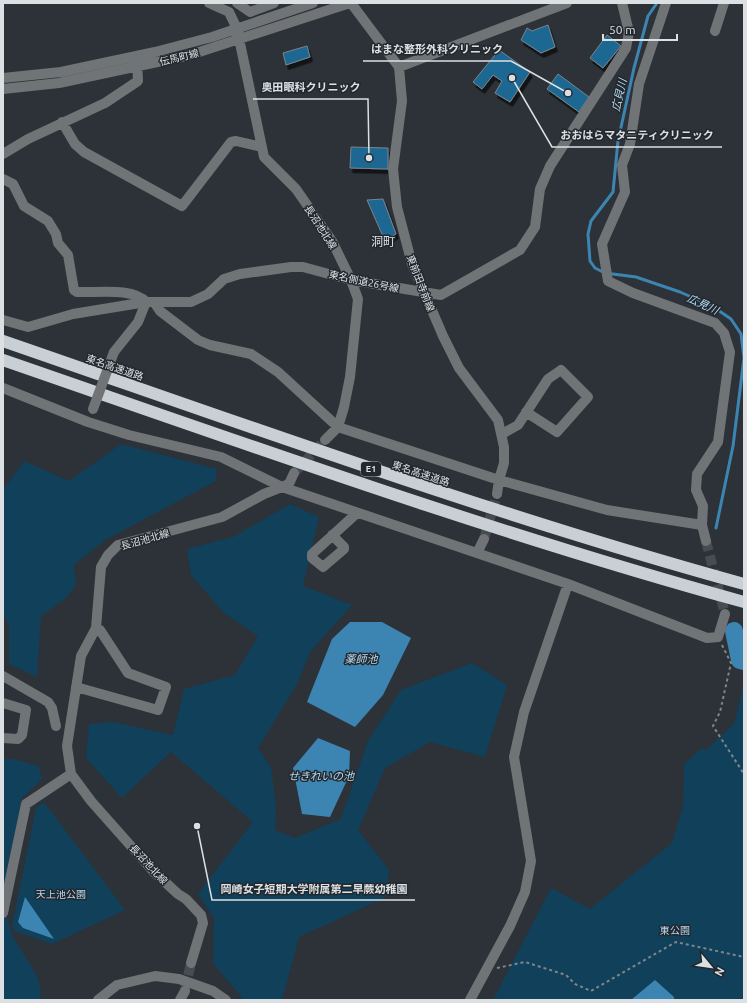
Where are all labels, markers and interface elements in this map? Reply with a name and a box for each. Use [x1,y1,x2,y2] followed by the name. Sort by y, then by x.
[603,16,677,42] scale bar
[609,23,636,36] text: 50 m
[363,38,511,61] callout: はまな整形外科クリニック
[371,43,503,55] text: はまな整形外科クリニック
[158,47,200,68] street label: 伝馬町線
[253,76,368,99] callout: 奥田眼科クリニック
[609,77,629,112] water label: 広貝川
[262,81,361,93] text: 奥田眼科クリニック
[552,124,722,147] callout: おおはらマタニティクリニック
[560,129,714,141] text: おおはらマタニティクリニック
[302,203,339,251] street label: 長沼池北線
[371,235,395,248] district label: 洞町
[405,253,436,313] street label: 東前田寺前線
[328,269,400,294] street label: 東名側道26号線
[686,292,721,317] water label: 広見川
[85,353,145,382] street label: 東名高速道路
[391,459,451,488] street label: 東名高速道路
[361,462,381,476] road number: E1
[120,527,171,552] street label: 長沼池北線
[345,653,378,665] water label: 薬師池
[288,770,355,782] water label: せきれいの池
[128,842,170,886] street label: 長沼池北線
[212,877,415,900] callout: 岡崎女子短期大学附属第二早蕨幼稚園
[221,883,408,895] text: 岡崎女子短期大学附属第二早蕨幼稚園
[36,889,86,900] park label: 天上池公園
[660,925,690,936] park label: 東公園
[691,947,731,987] north arrow
[713,965,727,978] text: N

